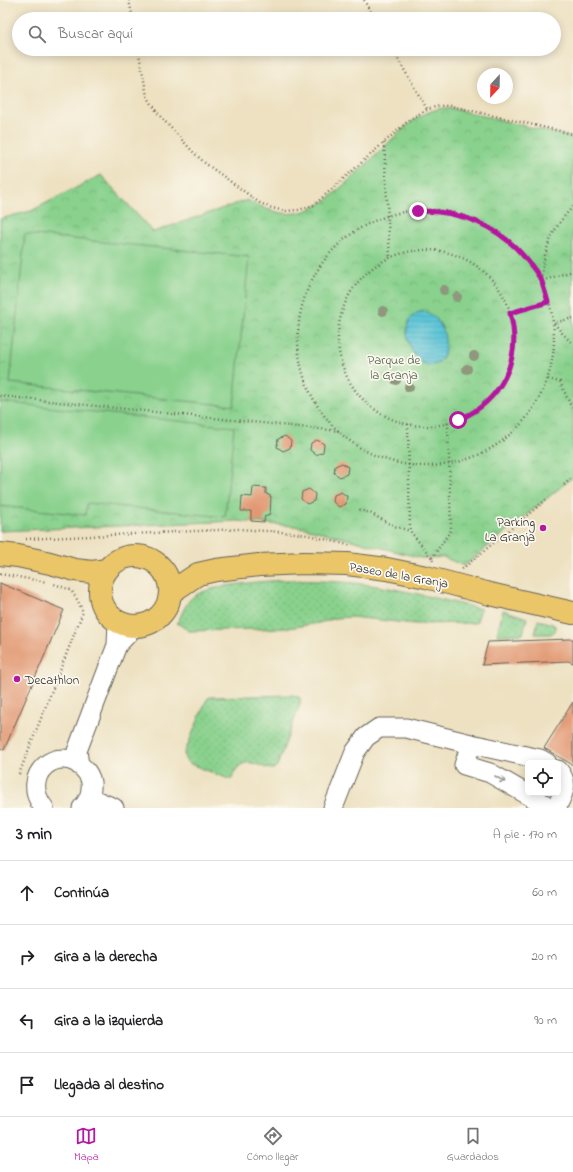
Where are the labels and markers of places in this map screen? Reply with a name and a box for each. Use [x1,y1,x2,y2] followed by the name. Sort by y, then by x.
[485,513,535,547] place label: Parking La Granja
[538,523,548,533] marker: Parking La Granja
[24,671,79,690] place label: Decathlon
[12,674,22,684] marker: Decathlon

